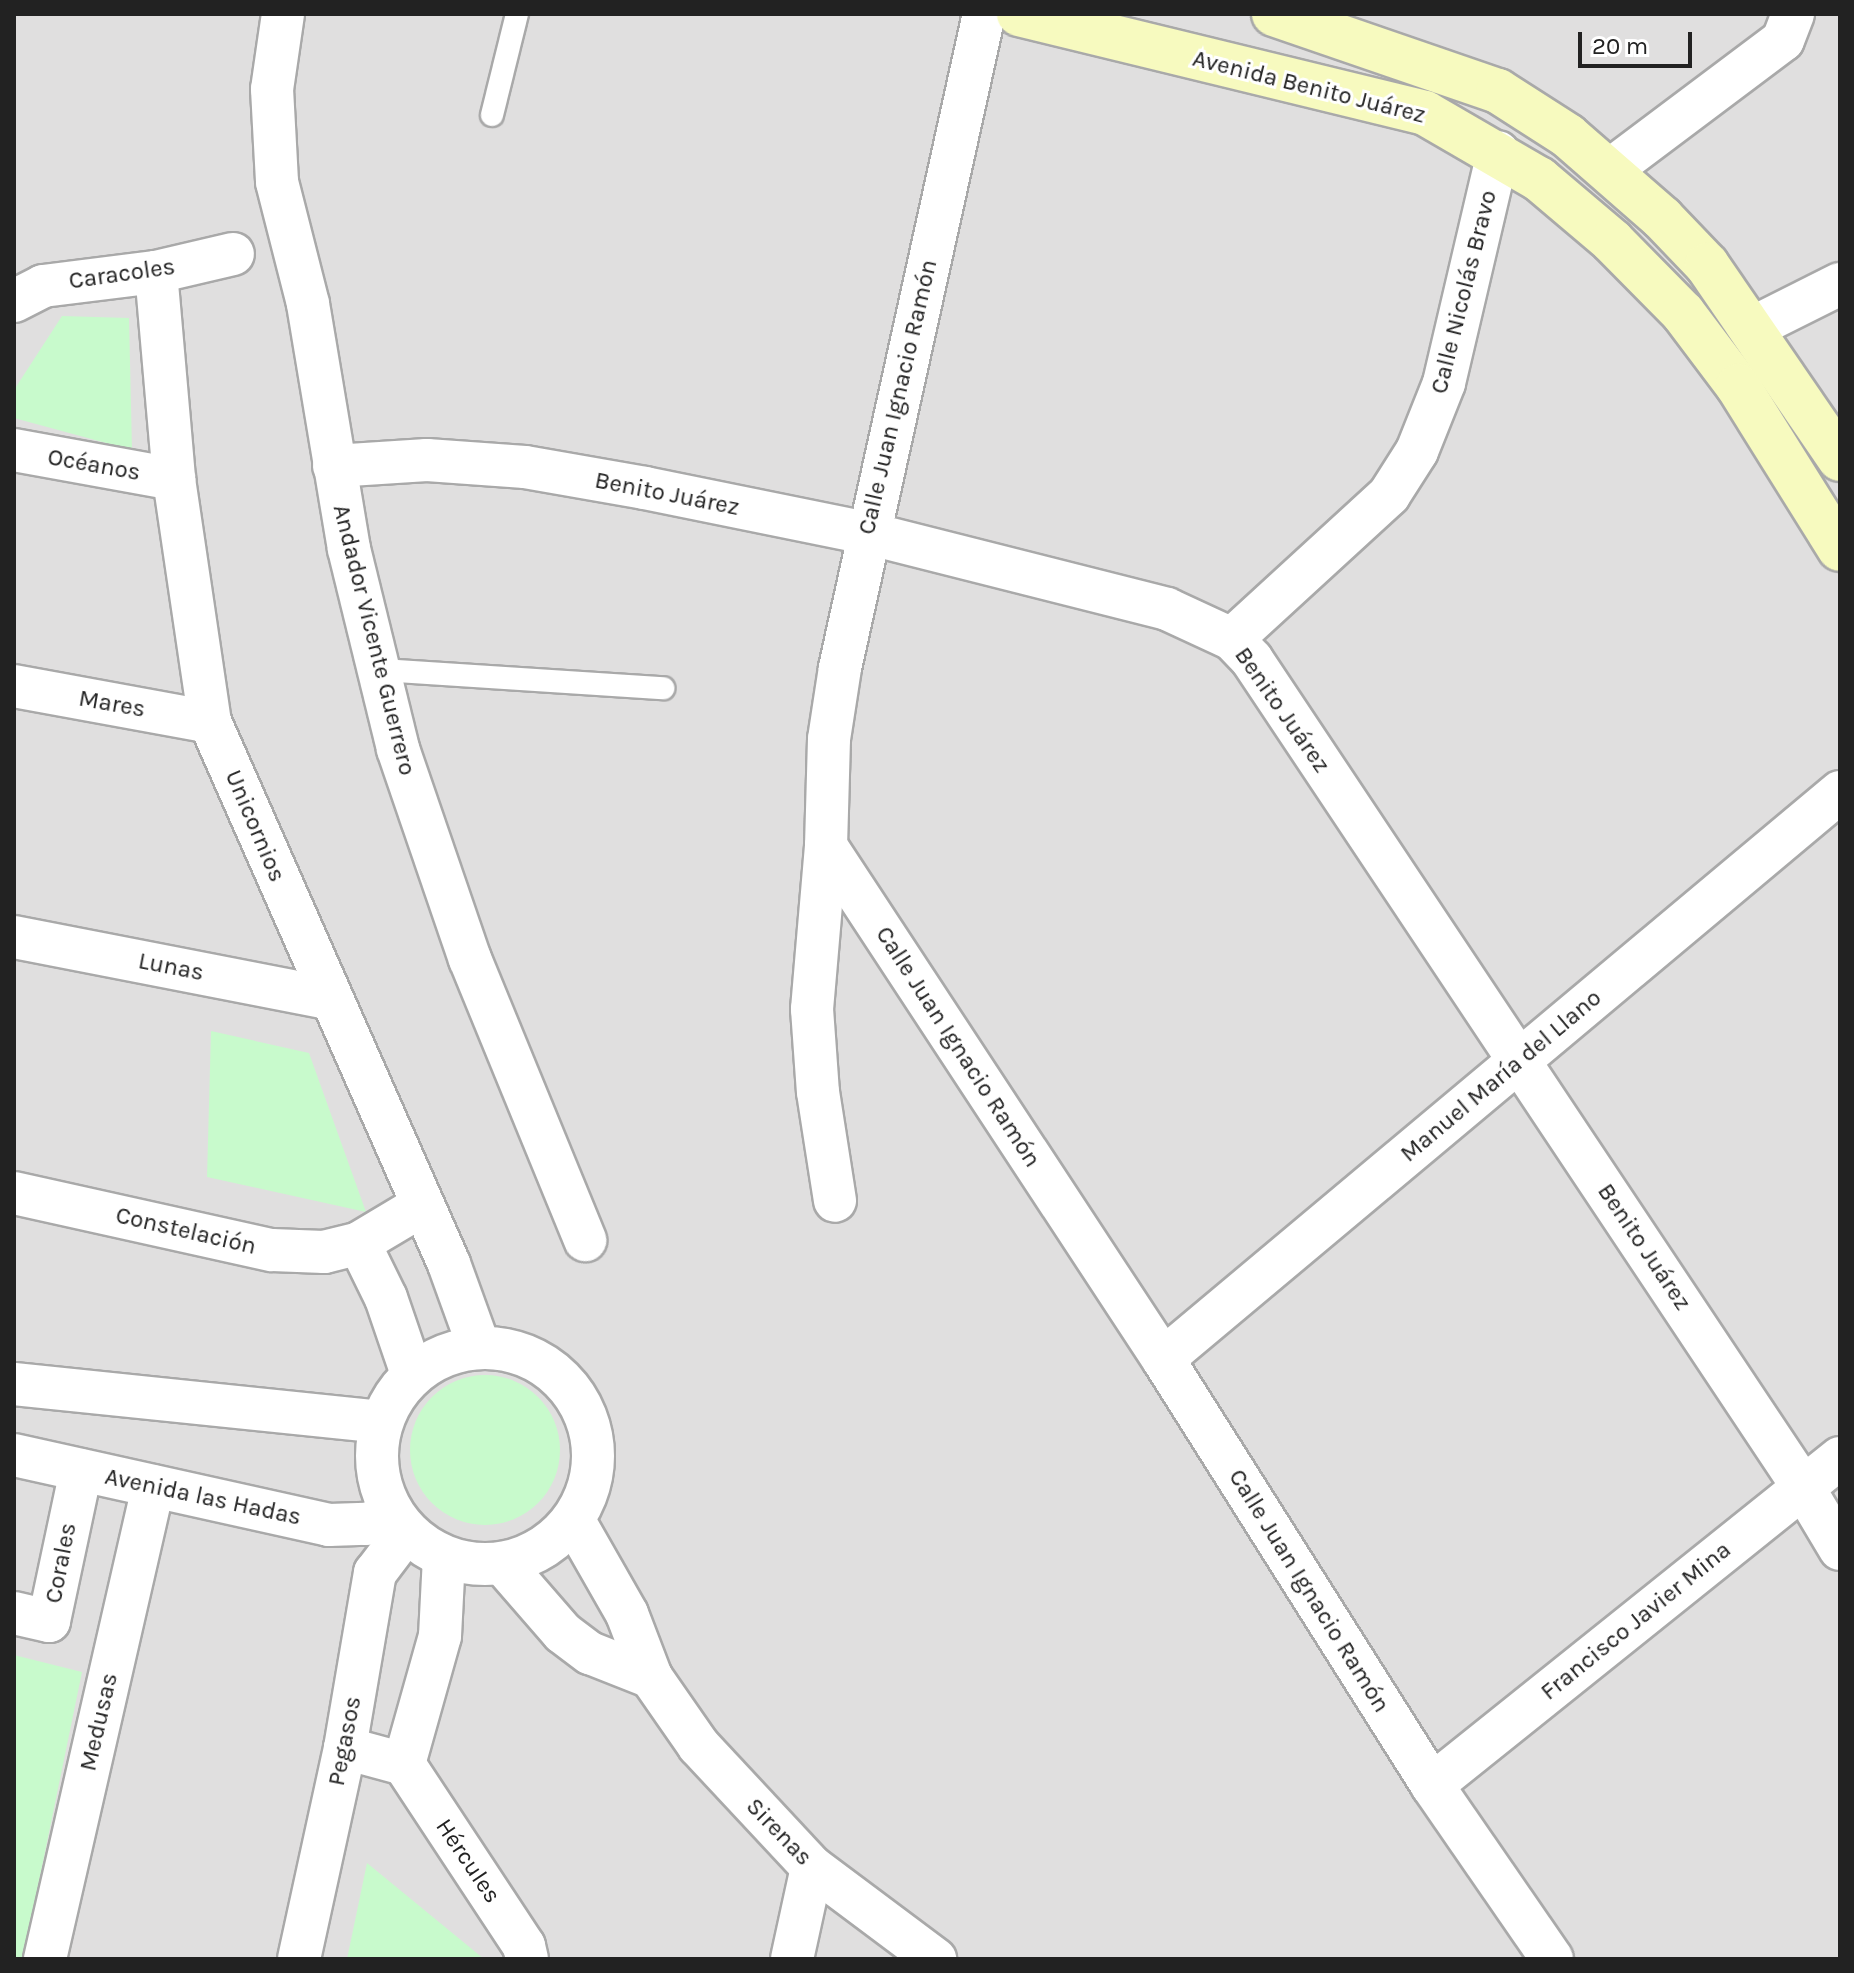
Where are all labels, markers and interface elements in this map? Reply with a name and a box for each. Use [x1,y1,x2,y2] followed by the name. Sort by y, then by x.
[1582,16,1696,66] scale bar
[1592,32,1648,60] text: 20 m
[1190,44,1428,130] street label: Avenida Benito Juárez
[1425,187,1503,397] street label: Calle Nicolás Bravo
[67,252,177,296] street label: Caracoles
[852,257,944,537] street label: Calle Juan Ignacio Ramón
[45,443,143,487] street label: Océanos
[592,466,742,522] street label: Benito Juárez
[326,502,422,778] street label: Andador Vicente Guerrero
[1228,642,1336,778] street label: Benito Juárez
[76,684,148,724] street label: Mares
[219,766,291,886] street label: Unicornios
[869,921,1047,1173] street label: Calle Juan Ignacio Ramón
[136,947,206,987] street label: Lunas
[1395,984,1607,1168] street label: Manuel María del Llano
[1591,1178,1697,1316] street label: Benito Juárez
[113,1201,259,1261] street label: Constelación
[102,1462,304,1532] street label: Avenida las Hadas
[1222,1464,1396,1718] street label: Calle Juan Ignacio Ramón
[39,1520,83,1606] street label: Corales
[1535,1535,1737,1707] street label: Francisco Javier Mina
[74,1670,124,1774] street label: Medusas
[322,1694,368,1788] street label: Pegasos
[740,1792,818,1872] street label: Sirenas
[429,1813,507,1909] street label: Hércules

